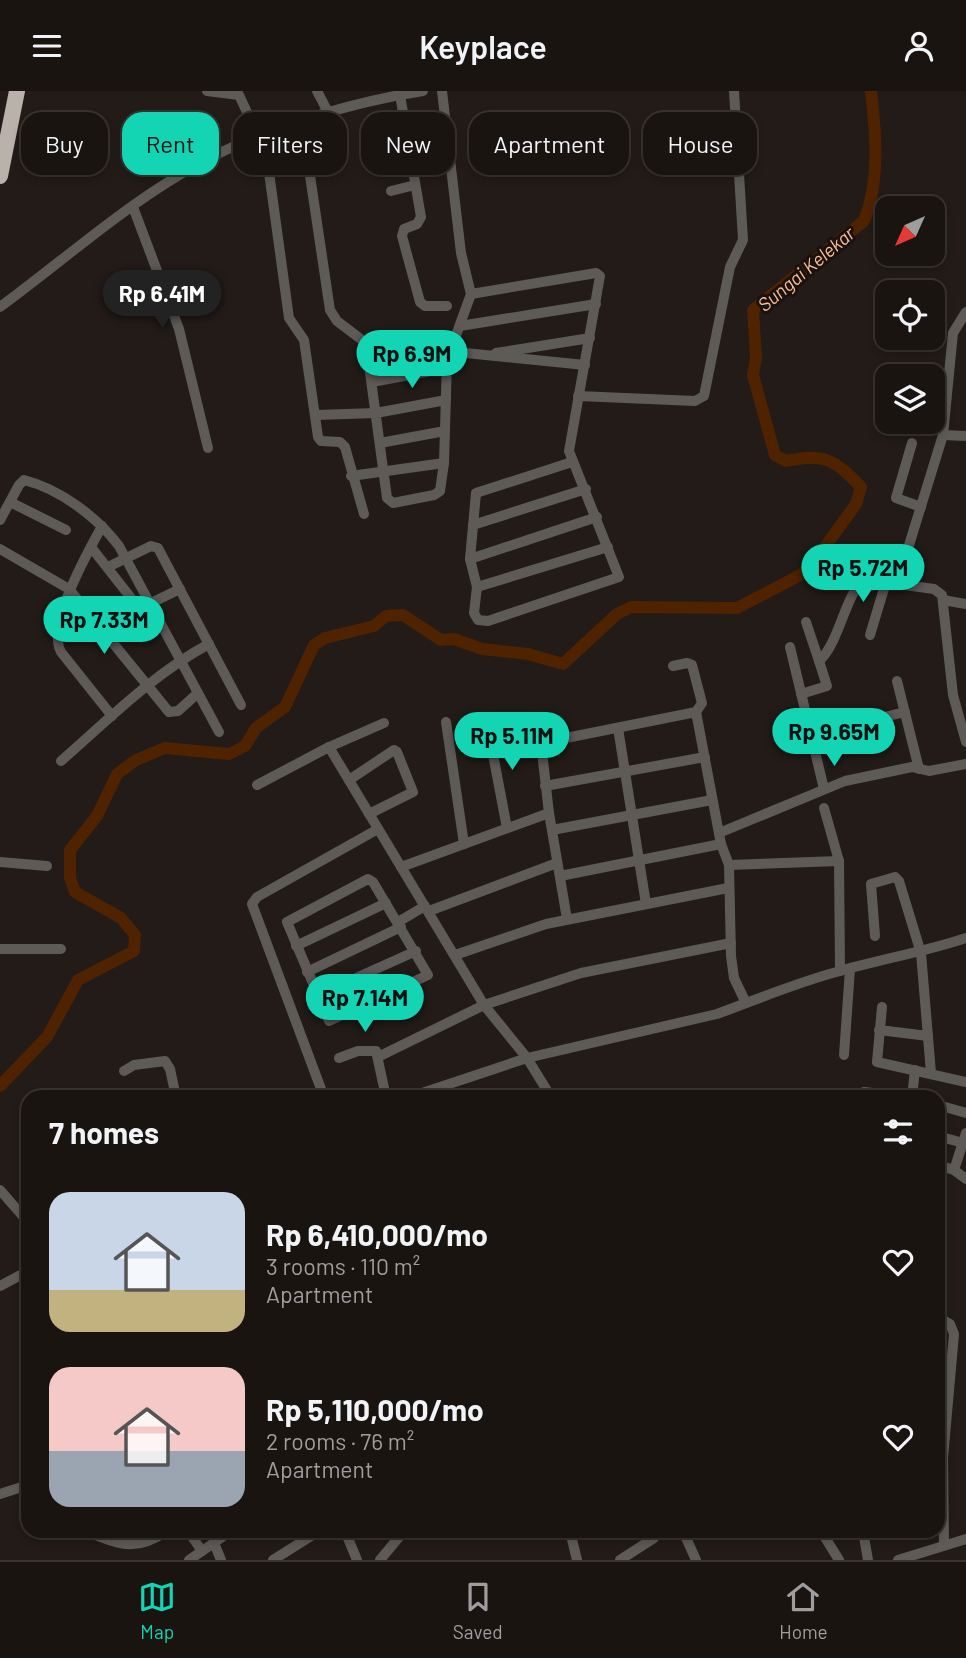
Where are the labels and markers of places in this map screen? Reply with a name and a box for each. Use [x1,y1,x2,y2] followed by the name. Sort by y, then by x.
[90,271,234,330] pin: Rp 6.41M
[347,331,477,390] pin: Rp 6.9M
[791,545,935,604] pin: Rp 5.72M
[32,596,176,656] pin: Rp 7.33M
[762,709,906,768] pin: Rp 9.65M
[440,713,584,772] pin: Rp 5.11M
[293,975,437,1034] pin: Rp 7.14M

